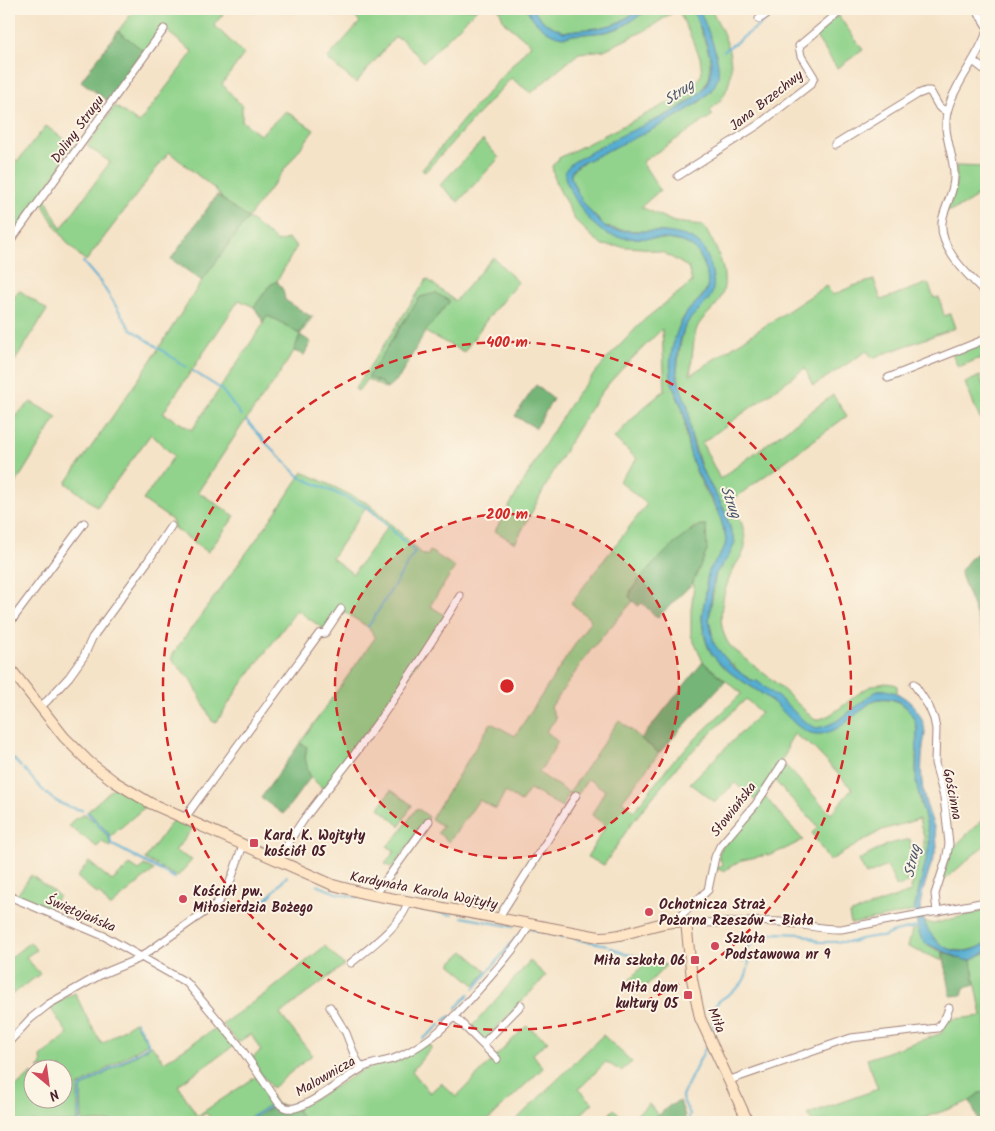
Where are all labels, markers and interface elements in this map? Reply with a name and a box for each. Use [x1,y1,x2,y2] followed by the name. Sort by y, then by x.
[725,65,809,137] street label: Jana Brzechwy
[659,73,701,112] water label: Strug
[46,91,110,168] street label: Doliny Strugu
[486,331,528,355] text: 400 m
[713,483,748,523] water label: Strug
[486,503,528,527] text: 200 m
[498,677,516,695] centre of rings
[936,767,968,822] street label: Gościnna
[705,777,762,842] street label: Słowiańska
[264,825,366,863] place label: Kard. K. Wojtyły kościół 05
[248,837,260,849] marker: Kard. K. Wojtyły kościół 05
[898,842,928,880] water label: Strug
[348,866,500,916] street label: Kardynała Karola Wojtyły
[193,881,314,919] place label: Kościół pw. Miłosierdzia Bożego
[42,889,119,939] street label: Świętojańska
[177,893,189,905] marker: Kościół pw. Miłosierdzia Bożego
[659,894,814,932] place label: Ochotnicza Straż Pożarna Rzeszów - Biała
[643,906,655,918] marker: Ochotnicza Straż Pożarna Rzeszów - Biała
[725,928,831,966] place label: Szkoła Podstawowa nr 9
[709,940,721,952] marker: Szkoła Podstawowa nr 9
[594,950,685,972] place label: Miła szkoła 06
[689,954,701,966] marker: Miła szkoła 06
[615,977,680,1015] place label: Miła dom kultury 05
[682,989,694,1001] marker: Miła dom kultury 05
[701,1004,731,1037] street label: Miła
[291,1051,360,1103] street label: Malownicza
[22,1058,72,1108] north arrow
[44,1083,63,1106] text: N

